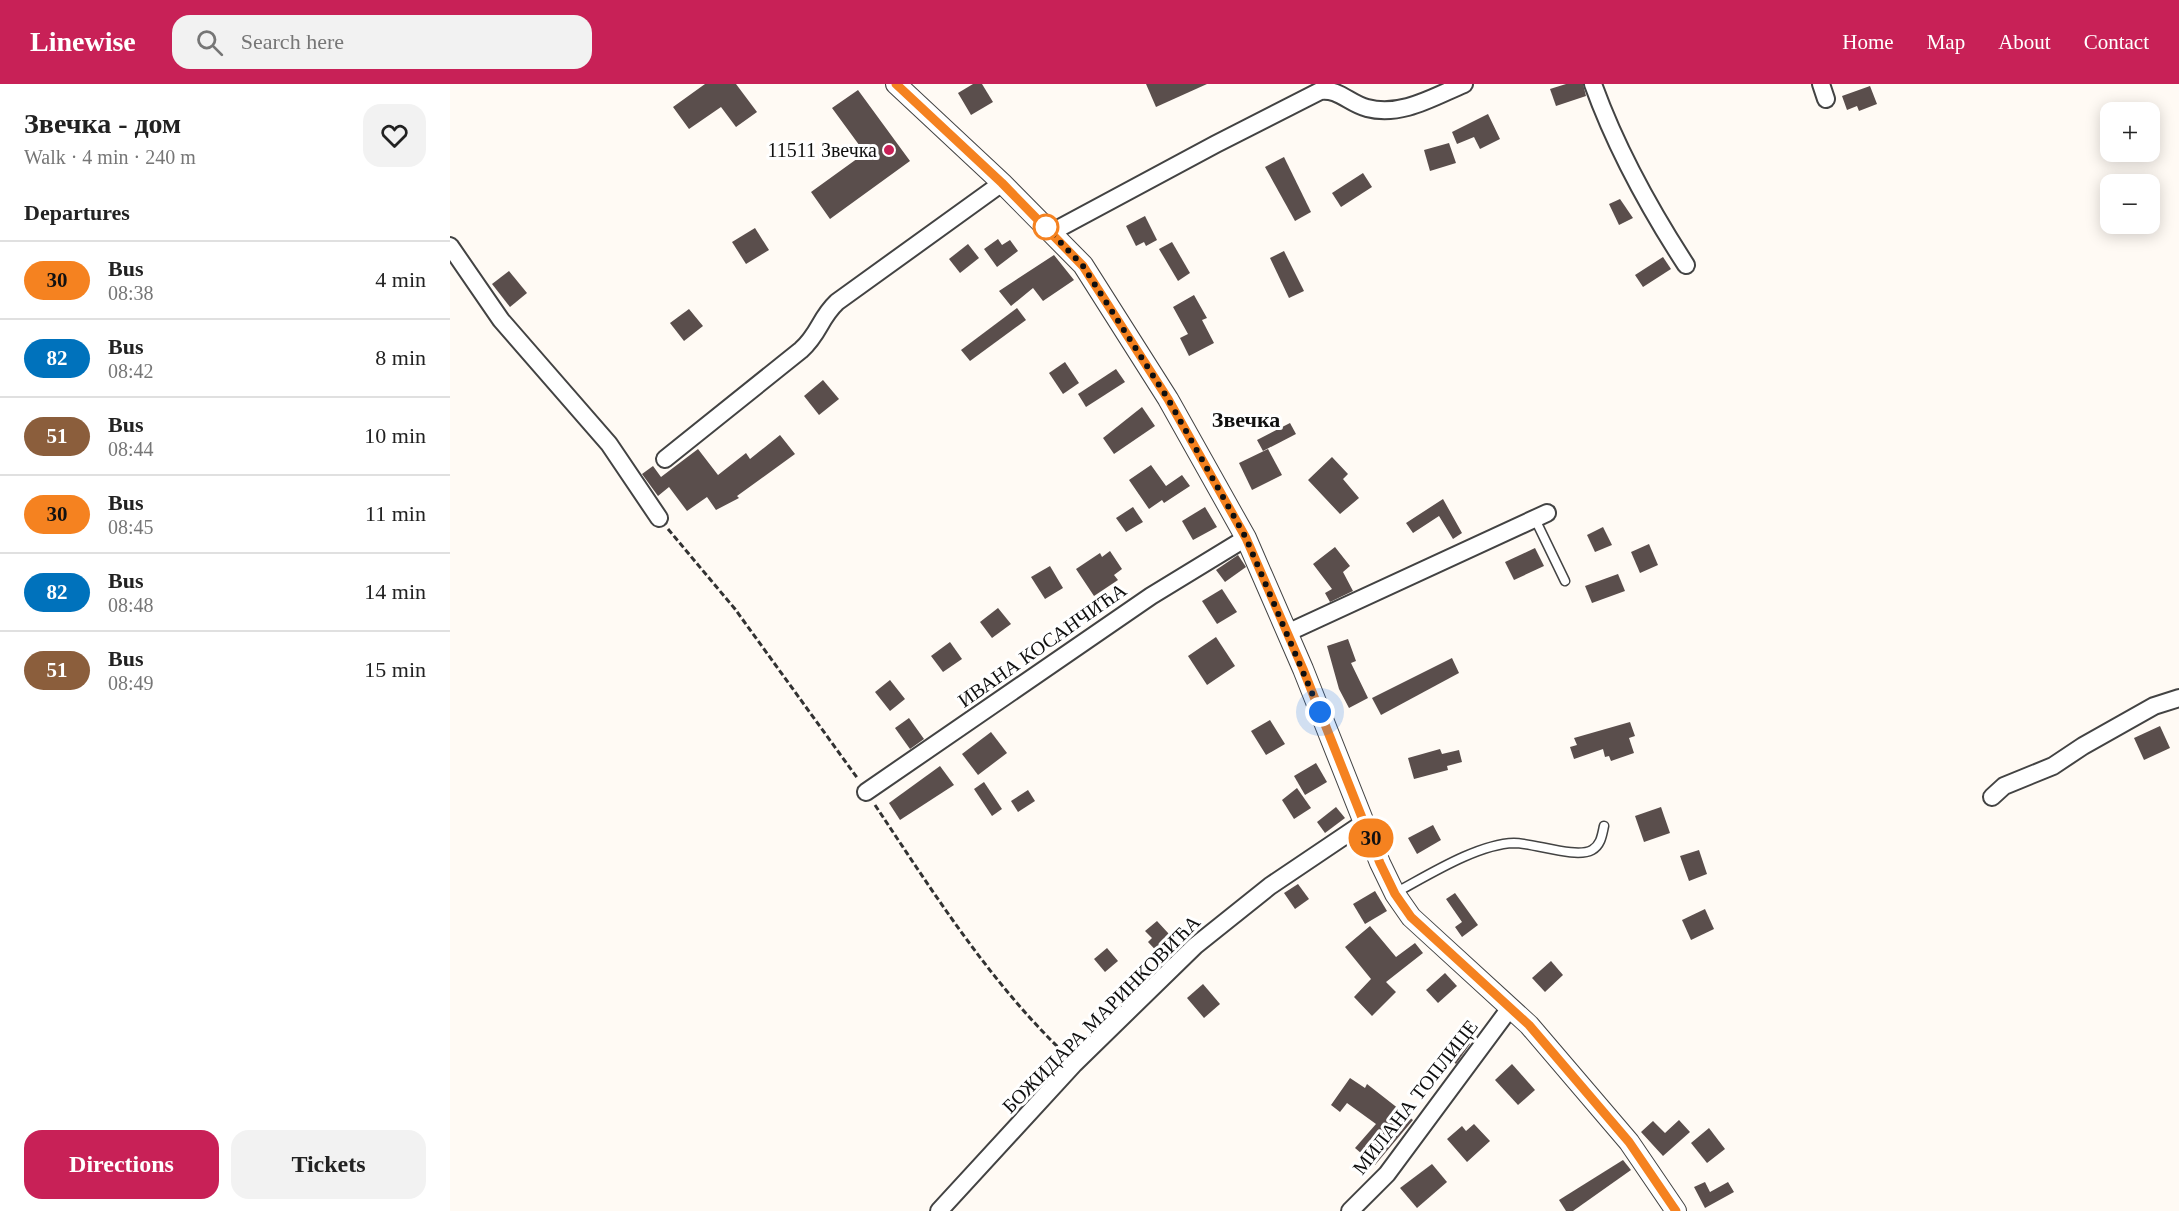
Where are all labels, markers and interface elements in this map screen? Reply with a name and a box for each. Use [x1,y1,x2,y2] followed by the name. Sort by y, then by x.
[172,15,592,69] search box
[30,26,136,57] text: Linewise
[193,26,226,59] icon: search
[241,29,344,54] text: Search here
[1842,30,1894,54] text: Home
[1927,30,1965,54] text: Map
[1998,30,2051,54] text: About
[2084,30,2149,54] text: Contact
[2100,102,2160,234] map controls
[2100,102,2160,162] button: +
[363,104,426,167] button: heart
[24,108,181,139] text: Звечка - дом
[767,139,877,161] place label: 11511 Звечка
[882,143,896,157] marker: 11511 Звечка
[24,146,196,168] text: Walk · 4 min · 240 m
[2100,174,2160,234] button: −
[24,200,130,225] text: Departures
[1033,214,1059,240] unlabelled marker
[108,256,143,281] text: Bus
[375,267,426,292] text: 4 min
[47,268,68,292] text: 30
[108,282,154,304] text: 08:38
[108,334,143,359] text: Bus
[375,345,426,370] text: 8 min
[47,346,68,370] text: 82
[108,360,154,382] text: 08:42
[1212,407,1280,432] district label: Звечка
[108,412,143,437] text: Bus
[364,423,426,448] text: 10 min
[47,424,68,448] text: 51
[108,438,154,460] text: 08:44
[108,490,143,515] text: Bus
[365,501,426,526] text: 11 min
[47,502,68,526] text: 30
[108,516,154,538] text: 08:45
[108,568,143,593] text: Bus
[954,578,1131,711] street label: ИВАНА КОСАНЧИЋА
[364,579,426,604] text: 14 min
[47,580,68,604] text: 82
[108,594,154,616] text: 08:48
[108,646,143,671] text: Bus
[364,657,426,682] text: 15 min
[47,658,68,682] text: 51
[108,672,154,694] text: 08:49
[1305,697,1335,727] your location
[1344,818,1398,858] line badge: 30
[1361,826,1382,850] text: 30
[998,910,1205,1118] street label: БОЖИДАРА МАРИНКОВИЋА
[1348,1016,1483,1179] street label: МИЛАНА ТОПЛИЦЕ
[24,1130,219,1199] button: Directions
[231,1130,426,1199] button: Tickets

